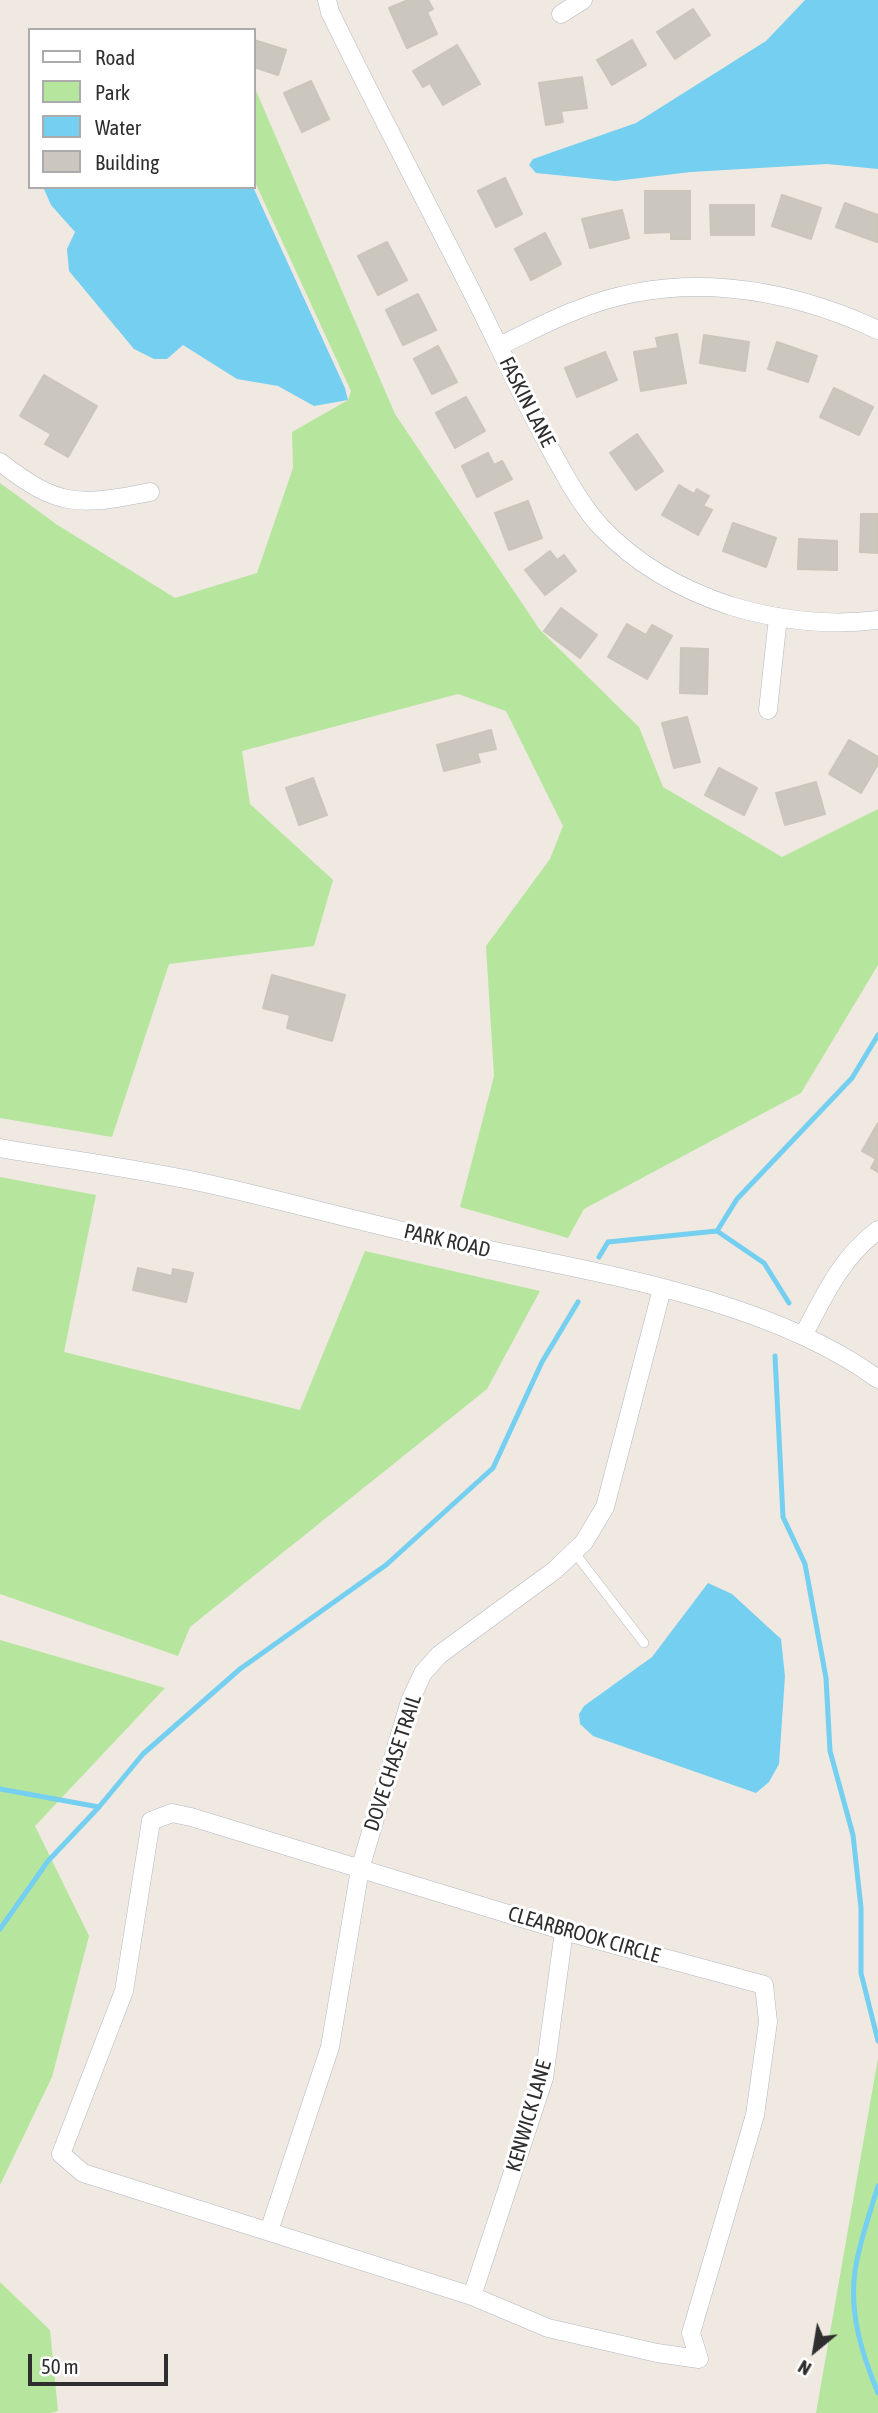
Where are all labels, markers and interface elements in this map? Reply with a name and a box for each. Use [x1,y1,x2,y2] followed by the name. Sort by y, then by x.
[28,28,256,189] legend
[95,45,135,69] text: Road
[95,80,130,104] text: Park
[95,115,141,139] text: Water
[95,150,159,174] text: Building
[494,353,560,451] street label: FASKIN LANE
[401,1219,493,1263] street label: PARK ROAD
[359,1692,427,1834] street label: DOVE CHASE TRAIL
[505,1901,663,1969] street label: CLEARBROOK CIRCLE
[501,2057,557,2175] street label: KENWICK LANE
[780,2315,850,2385] north arrow
[32,2340,172,2384] scale bar
[41,2354,79,2378] text: 50 m
[794,2356,815,2381] text: N

